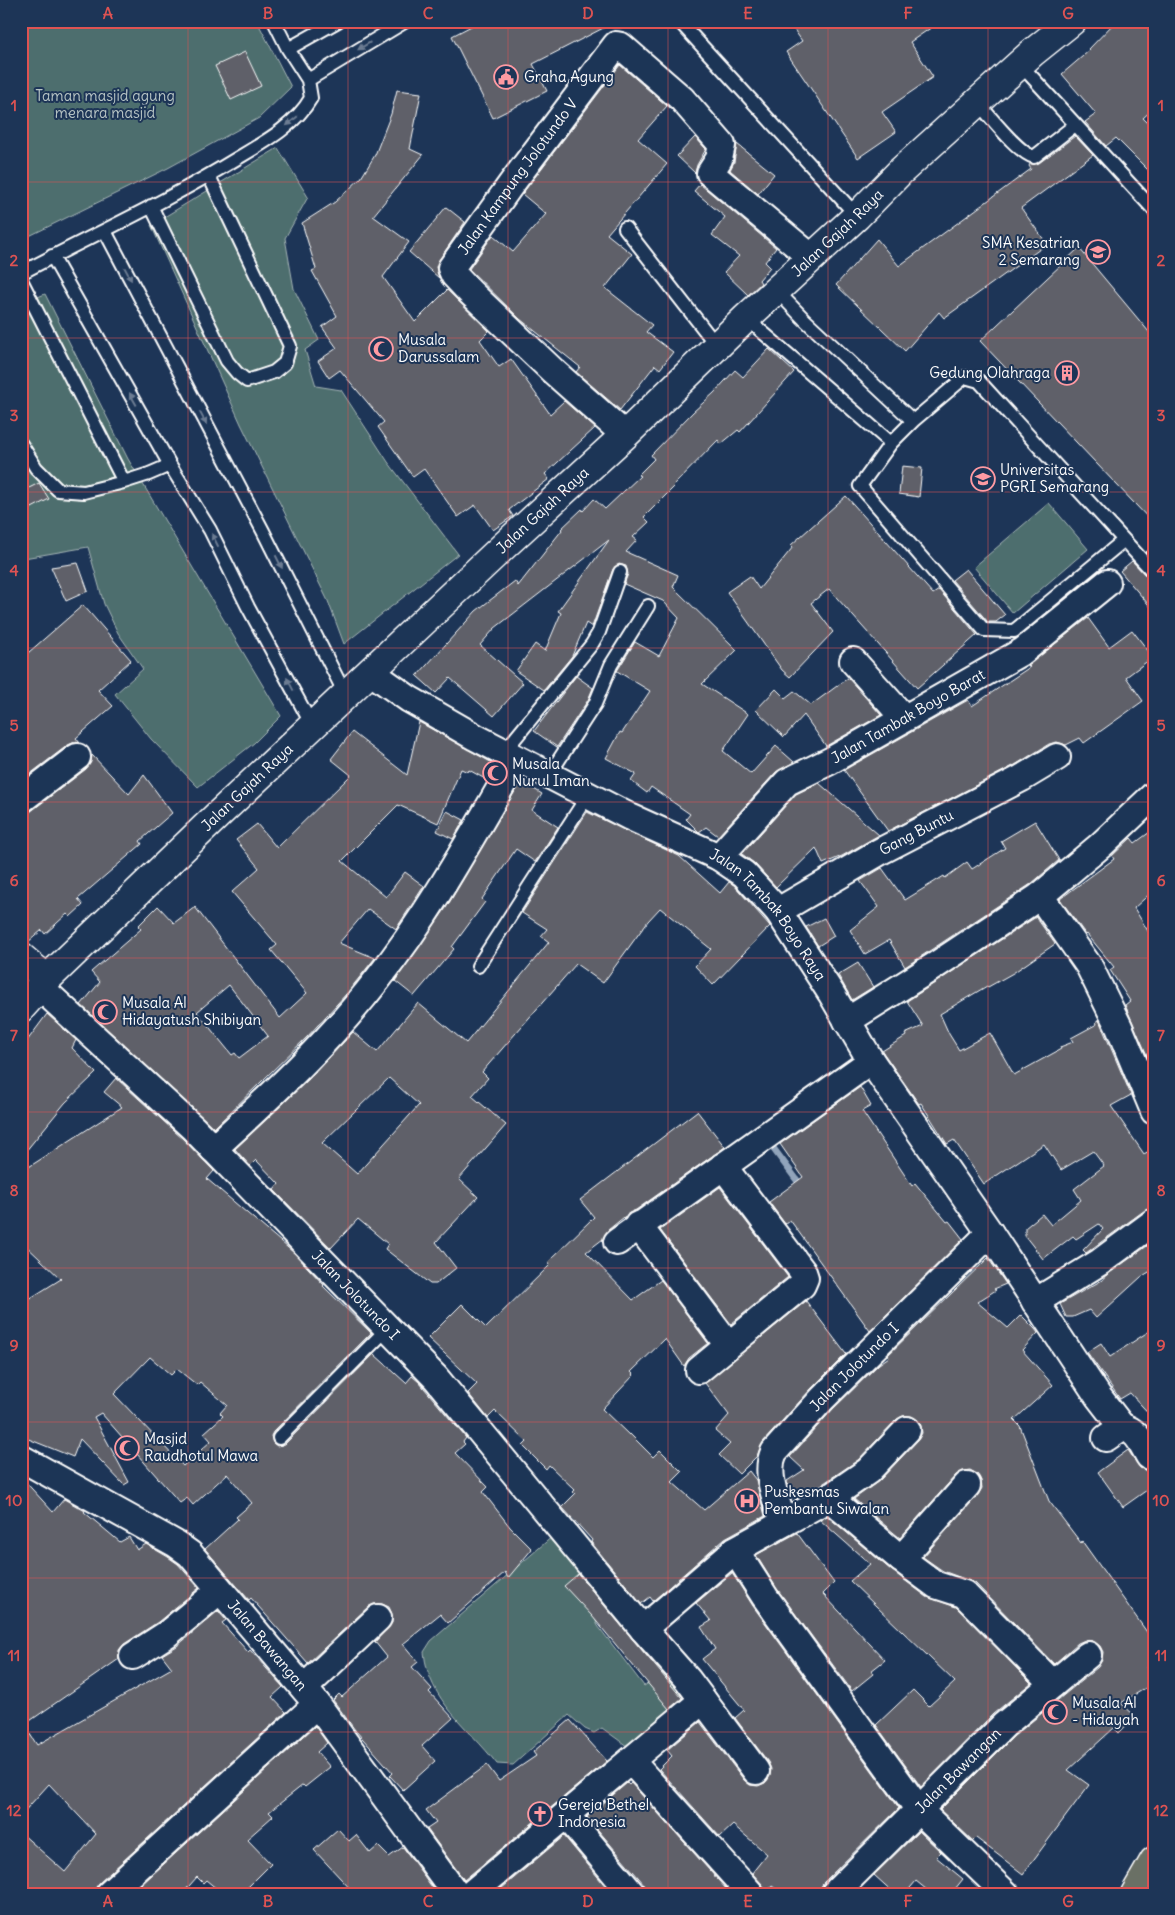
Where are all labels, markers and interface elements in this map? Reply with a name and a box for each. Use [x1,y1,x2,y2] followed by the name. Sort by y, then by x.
[103,3,113,23] text: A
[263,3,274,23] text: B
[423,3,434,23] text: C
[582,3,594,23] text: D
[743,3,753,23] text: E
[903,3,913,23] text: F
[1062,3,1074,23] text: G
[358,42,371,51] one-way arrow
[493,64,519,90] public building icon: Graha Agung
[524,67,614,86] place label: Graha Agung
[35,86,175,122] park label: Taman masjid agung menara masjid
[454,94,581,258] street label: Jalan Kampung Jolotundo V
[11,95,17,115] text: 1
[1158,95,1164,115] text: 1
[286,115,299,126] one-way arrow
[787,185,887,280] street label: Jalan Gajah Raya
[982,233,1080,269] place label: SMA Kesatrian 2 Semarang
[1085,239,1111,265] school or university icon: SMA Kesatrian 2 Semarang
[10,250,19,270] text: 2
[1157,250,1166,270] text: 2
[124,267,132,282] one-way arrow
[398,330,479,366] place label: Musala Darussalam
[368,336,394,362] mosque icon: Musala Darussalam
[1054,360,1080,386] building icon: Gedung Olahraga
[929,363,1050,382] place label: Gedung Olahraga
[129,392,137,407] one-way arrow
[9,405,19,425] text: 3
[1156,405,1166,425] text: 3
[199,411,207,426] one-way arrow
[1000,460,1109,496] place label: Universitas PGRI Semarang
[492,463,593,557] street label: Jalan Gajah Raya
[970,466,996,492] school or university icon: Universitas PGRI Semarang
[211,532,219,547] one-way arrow
[275,555,283,569] one-way arrow
[9,560,19,580] text: 4
[1156,560,1166,580] text: 4
[828,665,988,767] street label: Jalan Tambak Boyo Barat
[286,676,294,691] one-way arrow
[9,715,19,735] text: 5
[1156,715,1166,735] text: 5
[197,739,297,835] street label: Jalan Gajah Raya
[512,754,590,790] place label: Musala Nurul Iman
[482,760,508,786] mosque icon: Musala Nurul Iman
[876,805,957,859] street label: Gang Buntu
[707,844,831,984] street label: Jalan Tambak Boyo Raya
[9,870,19,890] text: 6
[1156,870,1166,890] text: 6
[122,993,261,1029] place label: Musala Al Hidayatush Shibiyan
[92,999,118,1025] mosque icon: Musala Al Hidayatush Shibiyan
[10,1025,18,1045] text: 7
[1157,1025,1165,1045] text: 7
[9,1180,19,1200] text: 8
[1156,1180,1166,1200] text: 8
[308,1246,404,1344] street label: Jalan Jolotundo I
[805,1319,903,1415] street label: Jalan Jolotundo I
[9,1335,19,1355] text: 9
[1156,1335,1166,1355] text: 9
[144,1429,259,1465] place label: Masjid Raudhotul Mawa
[114,1435,140,1461] mosque icon: Masjid Raudhotul Mawa
[764,1482,889,1518] place label: Puskesmas Pembantu Siwalan
[734,1488,760,1514] hospital icon: Puskesmas Pembantu Siwalan
[6,1490,22,1510] text: 10
[1153,1490,1169,1510] text: 10
[224,1595,312,1695] street label: Jalan Bawangan
[8,1645,20,1665] text: 11
[1155,1645,1167,1665] text: 11
[1072,1693,1140,1729] place label: Musala Al - Hidayah
[1042,1699,1068,1725] mosque icon: Musala Al - Hidayah
[911,1723,1005,1817] street label: Jalan Bawangan
[558,1795,649,1831] place label: Gereja Bethel Indonesia
[6,1800,22,1820] text: 12
[1153,1800,1169,1820] text: 12
[527,1801,553,1827] church icon: Gereja Bethel Indonesia
[103,1891,113,1911] text: A
[263,1891,274,1911] text: B
[423,1891,434,1911] text: C
[582,1891,594,1911] text: D
[743,1891,753,1911] text: E
[903,1891,913,1911] text: F
[1062,1891,1074,1911] text: G

